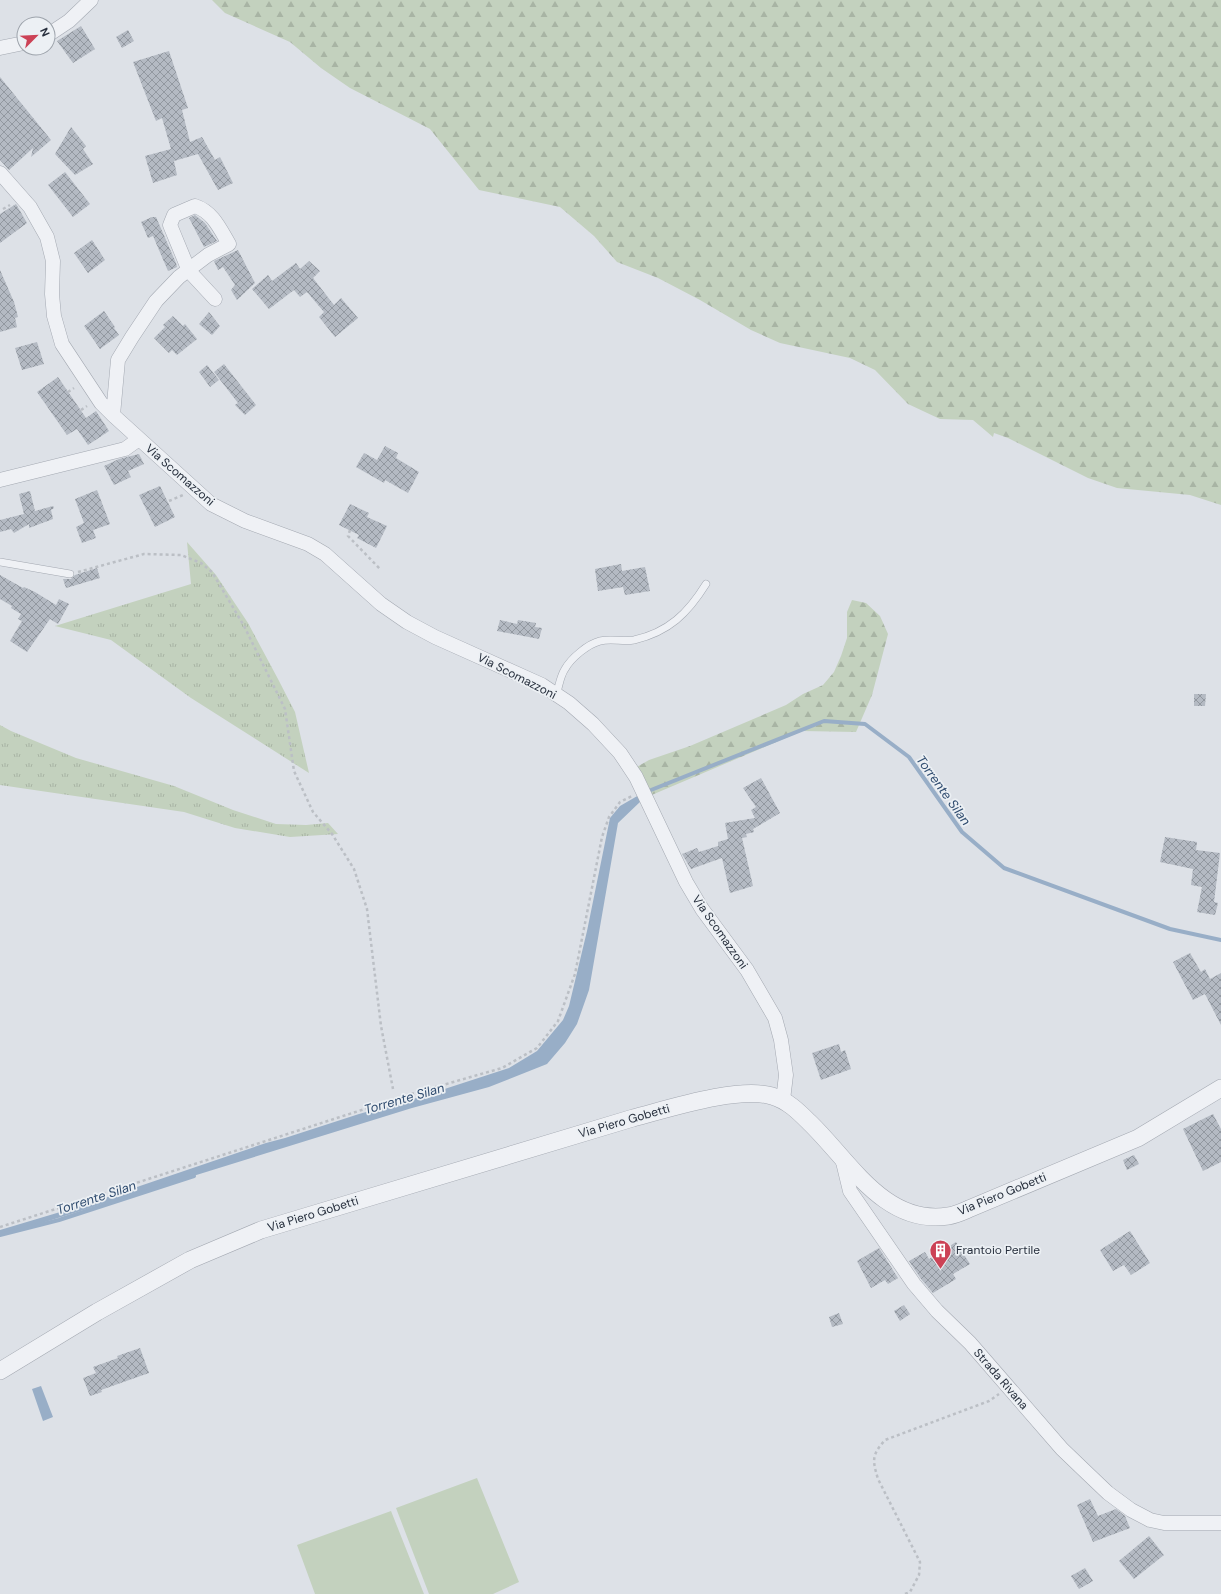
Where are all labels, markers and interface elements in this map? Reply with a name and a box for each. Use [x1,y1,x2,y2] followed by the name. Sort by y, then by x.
[16,16,56,56] north arrow
[37,25,53,38] text: N
[142,441,218,510] street label: Via Scomazzoni
[475,649,559,703] street label: Via Scomazzoni
[912,752,975,829] water label: Torrente Silan
[689,892,751,972] street label: Via Scomazzoni
[362,1079,446,1118] water label: Torrente Silan
[576,1100,672,1142] street label: Via Piero Gobetti
[955,1169,1049,1219] street label: Via Piero Gobetti
[54,1177,138,1218] water label: Torrente Silan
[266,1193,361,1235] street label: Via Piero Gobetti
[928,1237,954,1270] building icon: Frantoio Pertile
[956,1242,1040,1258] place label: Frantoio Pertile
[970,1345,1032,1413] street label: Strada Rivana

